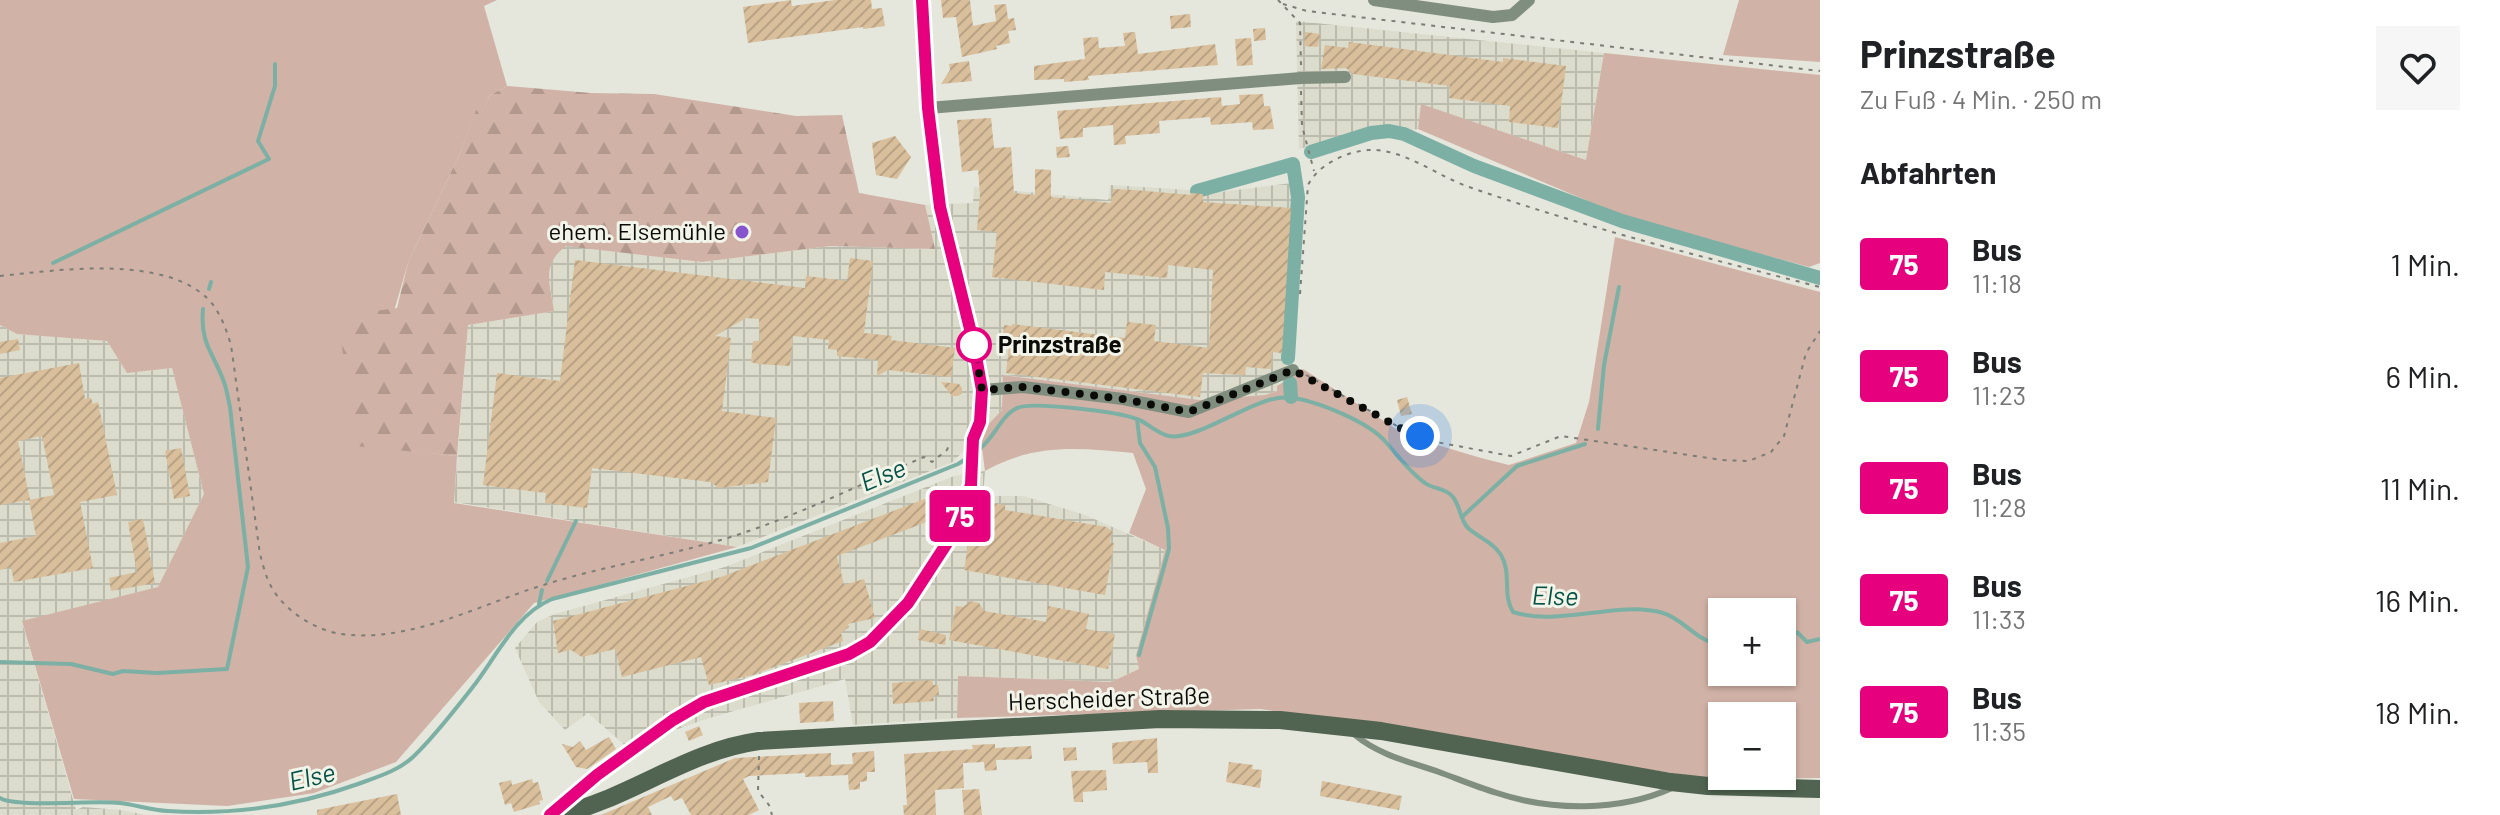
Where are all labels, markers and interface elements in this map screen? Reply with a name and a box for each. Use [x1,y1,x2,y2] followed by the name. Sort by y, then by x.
[2376,26,2460,110] button: heart
[1860,30,2056,76] text: Prinzstraße
[1860,83,2102,114] text: Zu Fuß · 4 Min. · 250 m
[1860,154,1996,190] text: Abfahrten
[548,216,726,245] place label: ehem. Elsemühle
[733,223,751,241] marker: ehem. Elsemühle
[1972,231,2022,267] text: Bus
[2391,246,2460,282] text: 1 Min.
[1890,247,1918,281] text: 75
[1972,267,2022,298] text: 11:18
[957,328,991,362] marker: Prinzstraße
[998,329,1122,358] place label: Prinzstraße
[1972,343,2022,379] text: Bus
[2386,358,2460,394] text: 6 Min.
[1890,359,1918,393] text: 75
[1972,379,2026,410] text: 11:23
[1400,416,1440,456] your location
[855,450,910,497] water label: Else
[1972,455,2022,491] text: Bus
[2380,470,2460,506] text: 11 Min.
[1890,471,1918,505] text: 75
[924,490,996,542] line badge: 75
[1972,491,2027,522] text: 11:28
[946,499,974,533] text: 75
[1972,567,2022,603] text: Bus
[1531,579,1579,610] water label: Else
[2375,582,2460,618] text: 16 Min.
[1890,583,1918,617] text: 75
[1708,598,1796,790] map controls
[1708,598,1796,686] button: +
[1972,603,2026,634] text: 11:33
[1007,679,1210,716] street label: Herscheider Straße
[1972,679,2022,715] text: Bus
[2375,694,2460,730] text: 18 Min.
[1890,695,1918,729] text: 75
[1708,702,1796,790] button: −
[1972,715,2026,746] text: 11:35
[285,755,338,796] water label: Else

